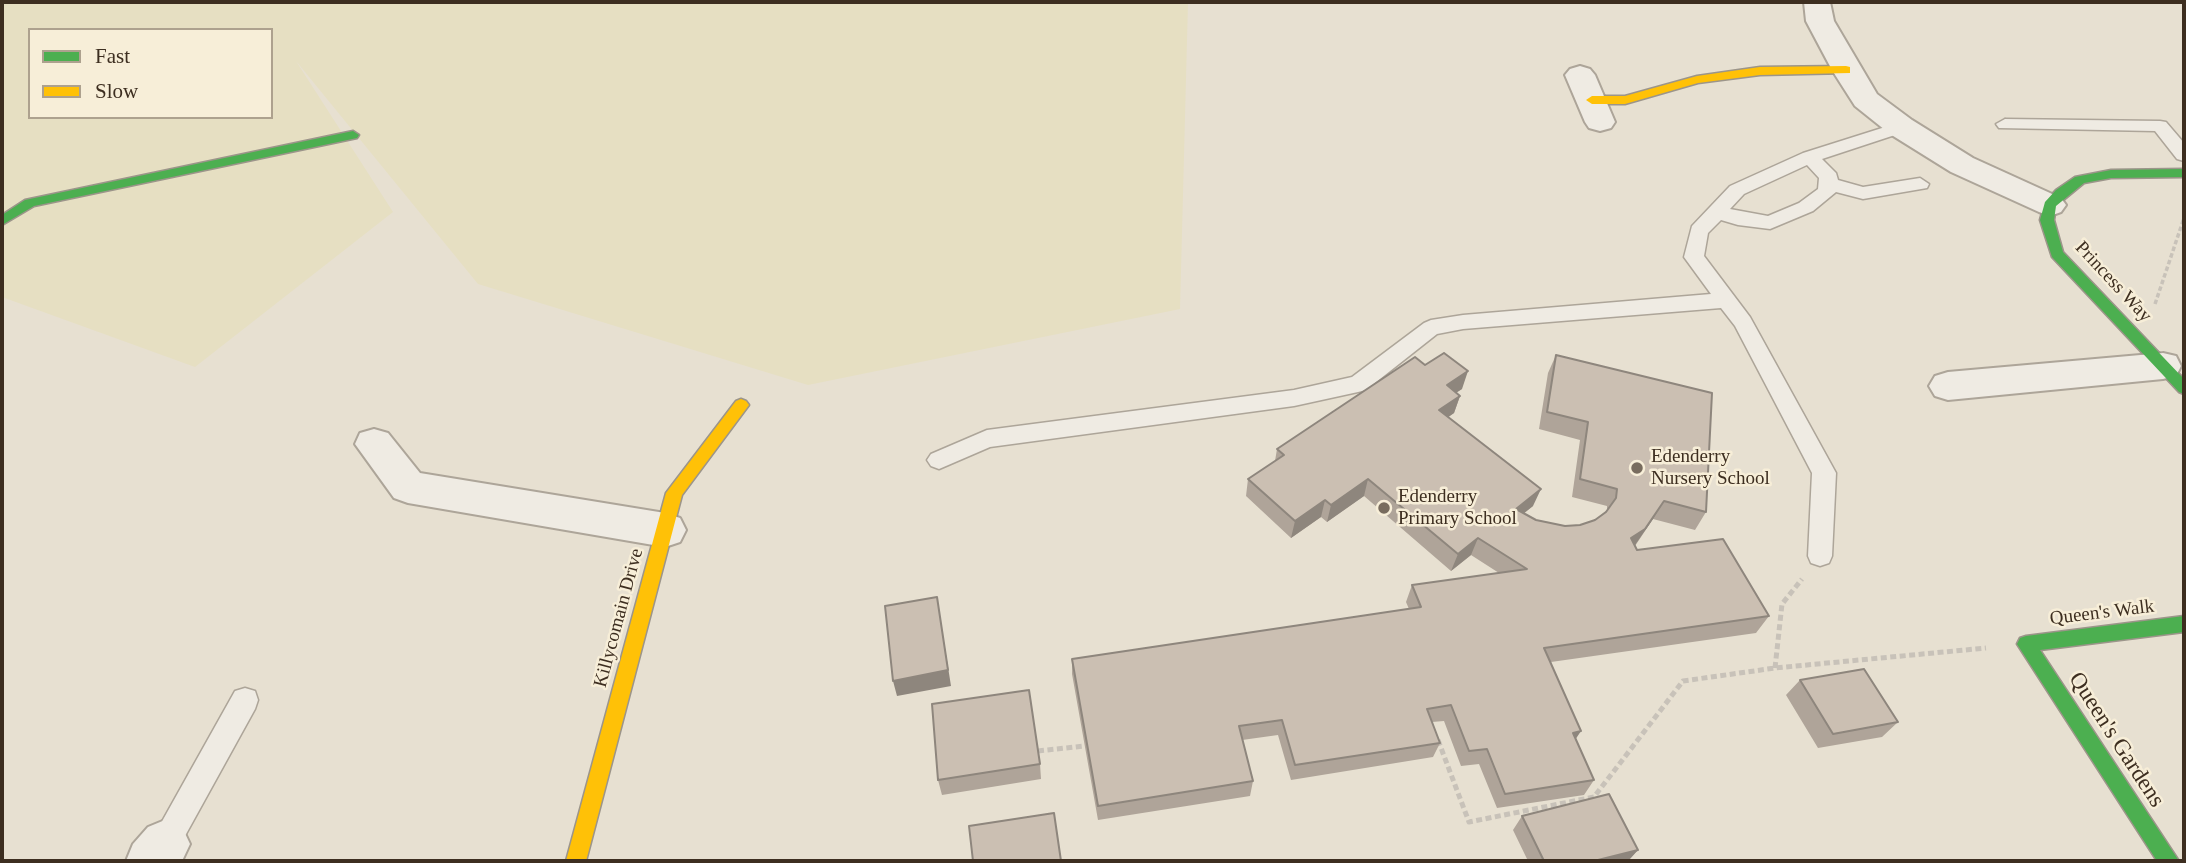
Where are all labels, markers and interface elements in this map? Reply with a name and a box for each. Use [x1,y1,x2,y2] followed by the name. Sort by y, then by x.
[28,28,273,119] legend
[95,44,130,68] text: Fast
[95,79,138,103] text: Slow
[2070,237,2156,327] street label: Princess Way
[1651,446,1770,490] place label: Edenderry Nursery School
[1629,460,1645,476] marker: Edenderry Nursery School
[1398,486,1517,530] place label: Edenderry Primary School
[1376,500,1392,516] marker: Edenderry Primary School
[589,546,649,690] street label: Killycomain Drive
[2049,595,2155,631] street label: Queen's Walk
[2062,667,2170,813] street label: Queen's Gardens

